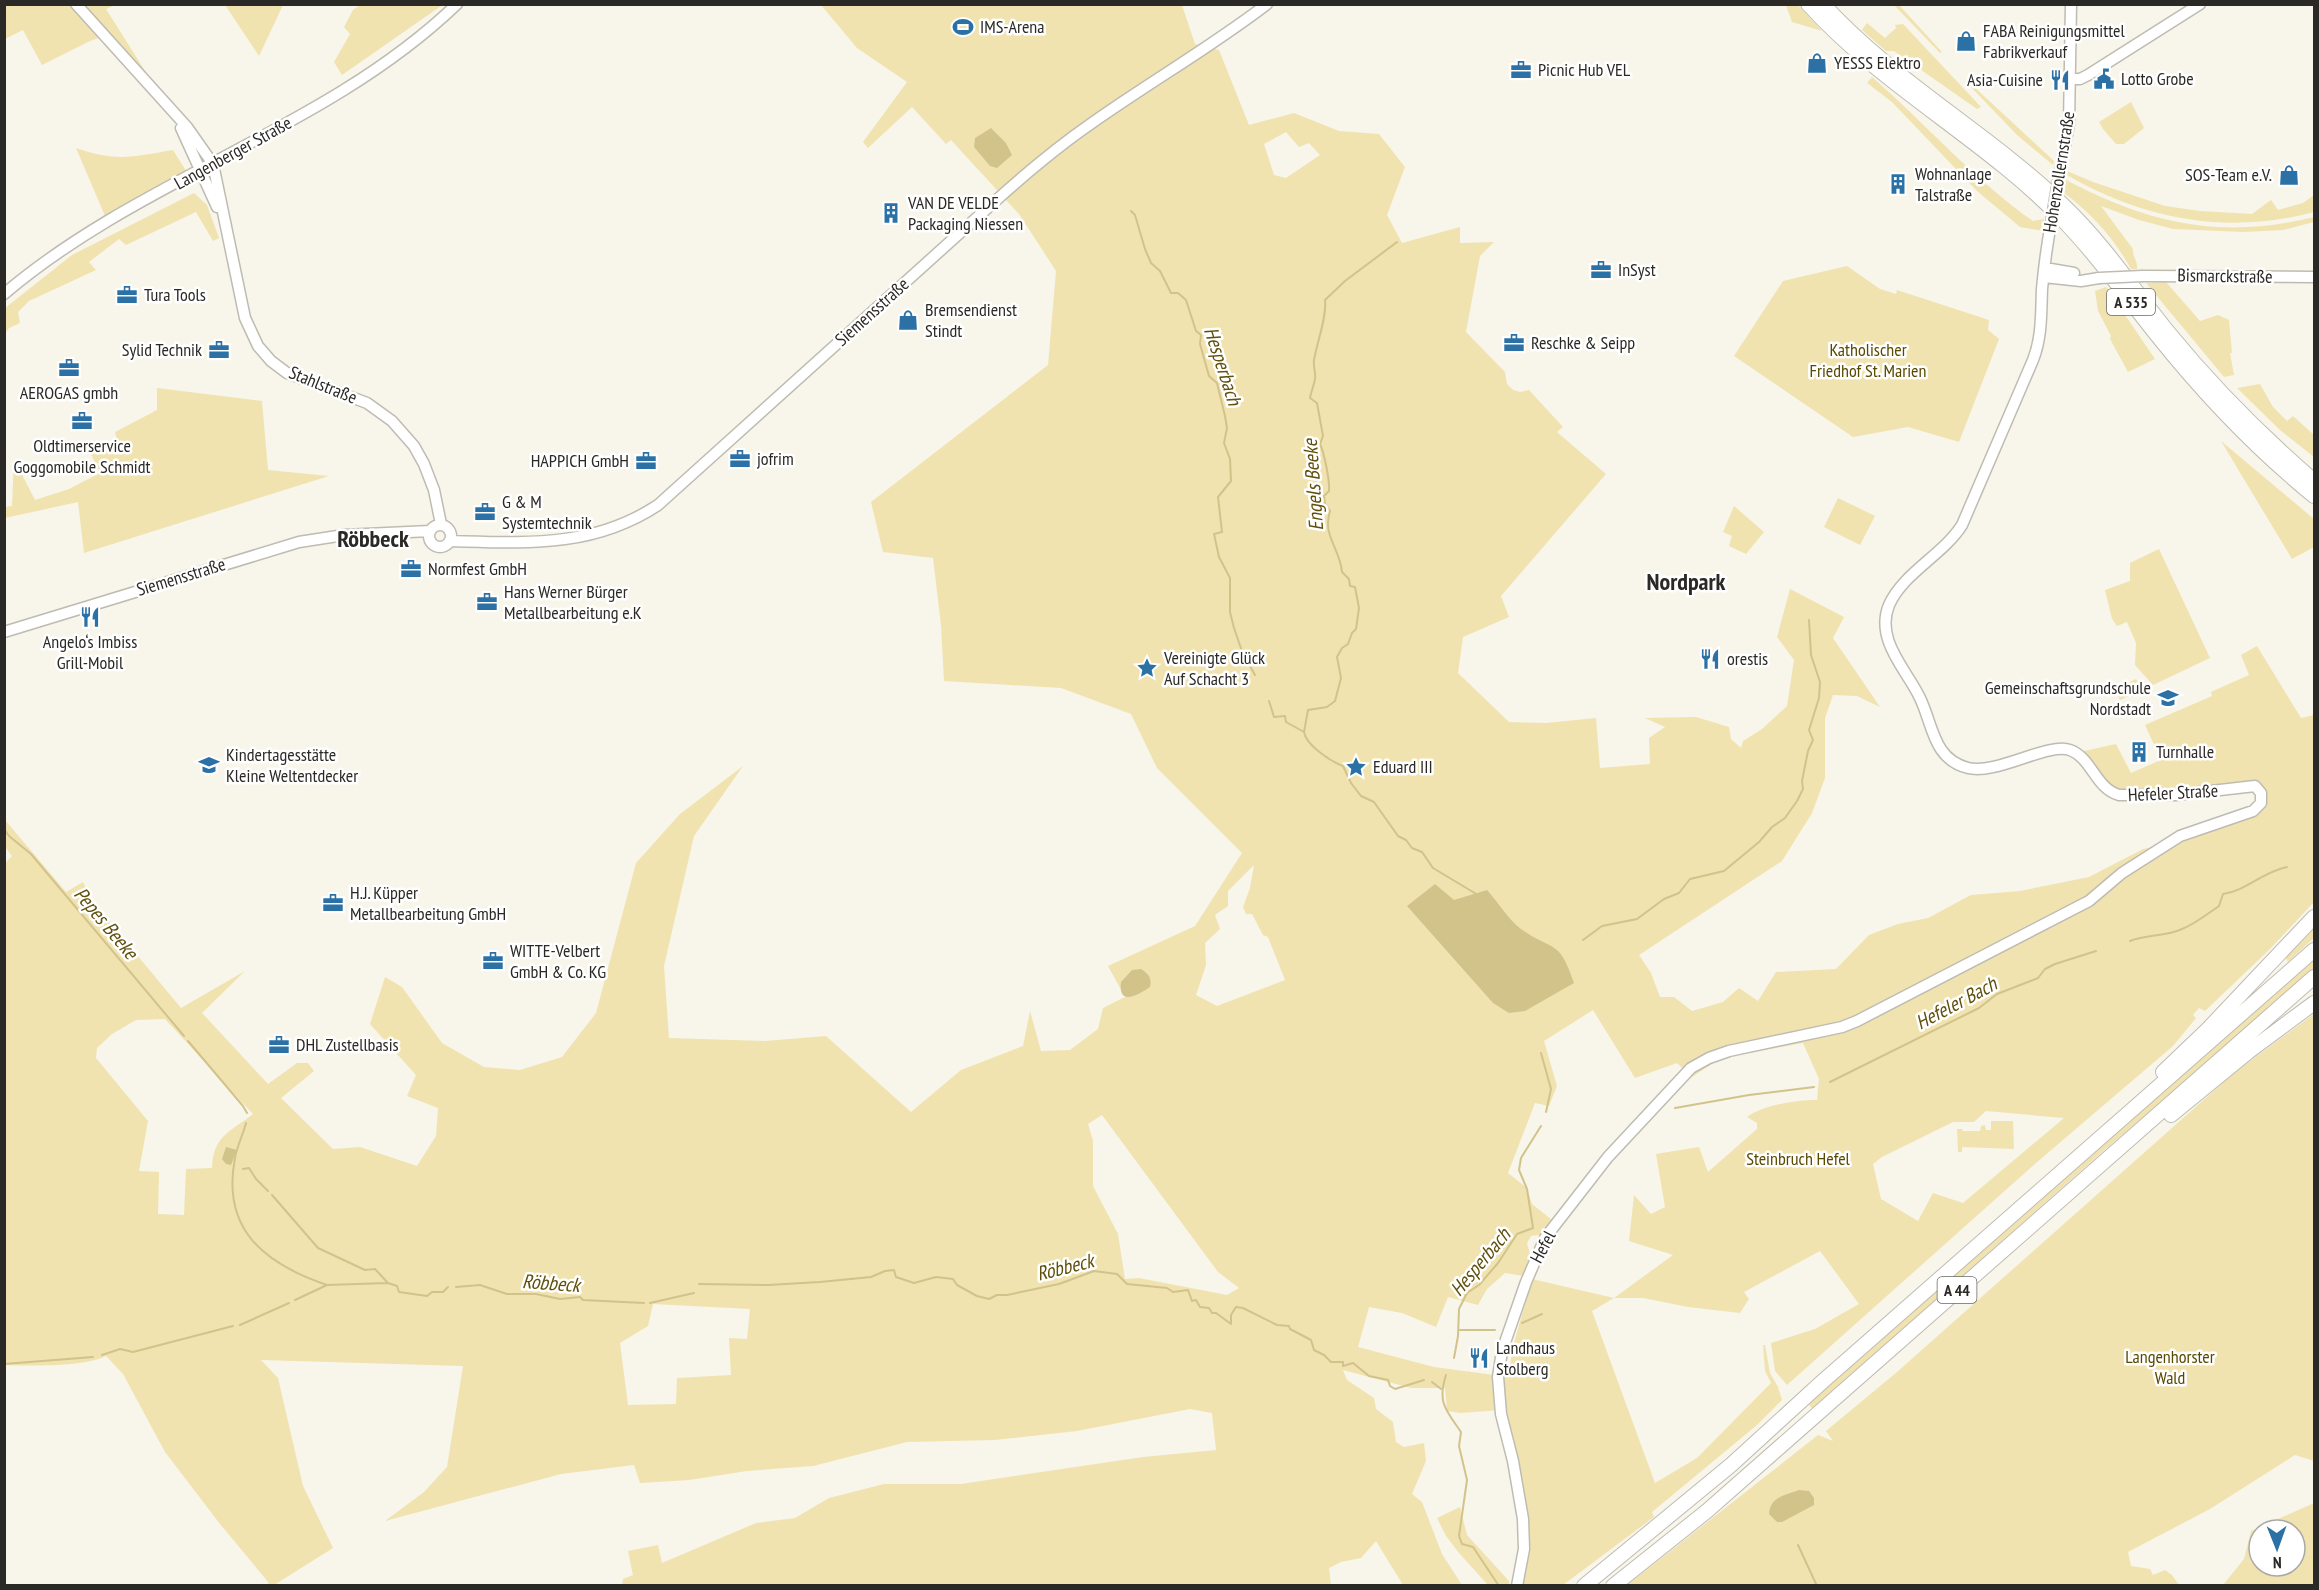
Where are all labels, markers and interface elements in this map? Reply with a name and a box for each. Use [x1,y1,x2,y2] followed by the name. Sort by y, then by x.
[951,15,975,39] sports icon: IMS-Arena
[980,15,1044,38] place label: IMS-Arena
[1983,19,2125,63] place label: FABA Reinigungsmittel Fabrikverkauf
[1954,29,1978,53] shop icon: FABA Reinigungsmittel Fabrikverkauf
[1805,51,1829,75] shop icon: YESSS Elektro
[1834,51,1921,74] place label: YESSS Elektro
[1509,58,1533,82] office icon: Picnic Hub VEL
[1538,58,1631,81] place label: Picnic Hub VEL
[2092,67,2116,91] public building icon: Lotto Grobe
[2121,67,2194,90] place label: Lotto Grobe
[1967,68,2043,91] place label: Asia-Cuisine
[2048,68,2072,92] restaurant icon: Asia-Cuisine
[2038,109,2079,234] street label: Hohenzollernstraße
[170,111,295,194] street label: Langenberger Straße
[1915,162,1992,206] place label: Wohnanlage Talstraße
[2185,163,2272,186] place label: SOS-Team e.V.
[2277,163,2301,187] shop icon: SOS-Team e.V.
[1886,172,1910,196] building icon: Wohnanlage Talstraße
[907,191,1023,235] place label: VAN DE VELDE Packaging Niessen
[879,201,903,225] building icon: VAN DE VELDE Packaging Niessen
[1589,258,1613,282] office icon: InSyst
[1618,258,1656,281] place label: InSyst
[2177,263,2273,288] street label: Bismarckstraße
[830,272,913,351] street label: Siemensstraße
[115,283,139,307] office icon: Tura Tools
[144,283,206,306] place label: Tura Tools
[2107,289,2155,315] road number: A 535
[925,298,1017,342] place label: Bremsendienst Stindt
[896,308,920,332] shop icon: Bremsendienst Stindt
[1198,324,1248,410] water label: Hesperbach
[1502,331,1526,355] office icon: Reschke & Seipp
[1531,331,1635,354] place label: Reschke & Seipp
[122,338,202,361] place label: Sylid Technik
[207,338,231,362] office icon: Sylid Technik
[1810,338,1926,382] park label: Katholischer Friedhof St. Marien
[57,356,81,380] office icon: AEROGAS gmbh
[286,361,361,409] street label: Stahlstraße
[20,381,118,404] place label: AEROGAS gmbh
[70,409,94,433] office icon: Oldtimerservice Goggomobile Schmidt
[13,434,151,478] place label: Oldtimerservice Goggomobile Schmidt
[1297,437,1329,532] water label: Engels Beeke
[728,447,752,471] office icon: jofrim
[757,447,794,470] place label: jofrim
[531,449,629,472] place label: HAPPICH GmbH
[634,449,658,473] office icon: HAPPICH GmbH
[502,490,592,534] place label: G & M Systemtechnik
[473,500,497,524] office icon: G & M Systemtechnik
[337,523,409,554] district label: Röbbeck
[134,552,228,601] street label: Siemensstraße
[399,557,423,581] office icon: Normfest GmbH
[428,557,527,580] place label: Normfest GmbH
[1647,566,1726,597] district label: Nordpark
[504,580,642,624] place label: Hans Werner Bürger Metallbearbeitung e.K
[475,590,499,614] office icon: Hans Werner Bürger Metallbearbeitung e.K
[78,605,102,629] restaurant icon: Angelo‘s Imbiss Grill-Mobil
[43,630,137,674] place label: Angelo‘s Imbiss Grill-Mobil
[1163,646,1265,690] place label: Vereinigte Glück Auf Schacht 3
[1698,647,1722,671] restaurant icon: orestis
[1727,647,1768,670] place label: orestis
[1135,656,1159,680] place icon: Vereinigte Glück Auf Schacht 3
[1985,676,2151,720] place label: Gemeinschaftsgrundschule Nordstadt
[2156,686,2180,710] school or university icon: Gemeinschaftsgrundschule Nordstadt
[2127,740,2151,764] building icon: Turnhalle
[2156,740,2214,763] place label: Turnhalle
[226,743,358,787] place label: Kindertagesstätte Kleine Weltentdecker
[197,753,221,777] school or university icon: Kindertagesstätte Kleine Weltentdecker
[1344,755,1368,779] place icon: Eduard III
[1373,755,1433,778] place label: Eduard III
[2127,779,2219,806] street label: Hefeler Straße
[350,881,506,925] place label: H.J. Küpper Metallbearbeitung GmbH
[68,882,145,966] water label: Pepes Beeke
[321,891,345,915] office icon: H.J. Küpper Metallbearbeitung GmbH
[510,939,606,983] place label: WITTE-Velbert GmbH & Co. KG
[481,949,505,973] office icon: WITTE-Velbert GmbH & Co. KG
[1911,970,2002,1035] water label: Hefeler Bach
[267,1033,291,1057] office icon: DHL Zustellbasis
[296,1033,399,1056] place label: DHL Zustellbasis
[1746,1147,1851,1170] park label: Steinbruch Hefel
[1444,1222,1517,1301] water label: Hesperbach
[1525,1226,1561,1267] street label: Hefel
[1034,1247,1098,1287] water label: Röbbeck
[521,1268,583,1298] water label: Röbbeck
[1938,1277,1976,1303] road number: A 44
[1496,1336,1555,1380] place label: Landhaus Stolberg
[2125,1345,2215,1389] park label: Langenhorster Wald
[1467,1346,1491,1370] restaurant icon: Landhaus Stolberg
[2247,1518,2307,1578] north arrow
[2273,1553,2282,1573] text: N

